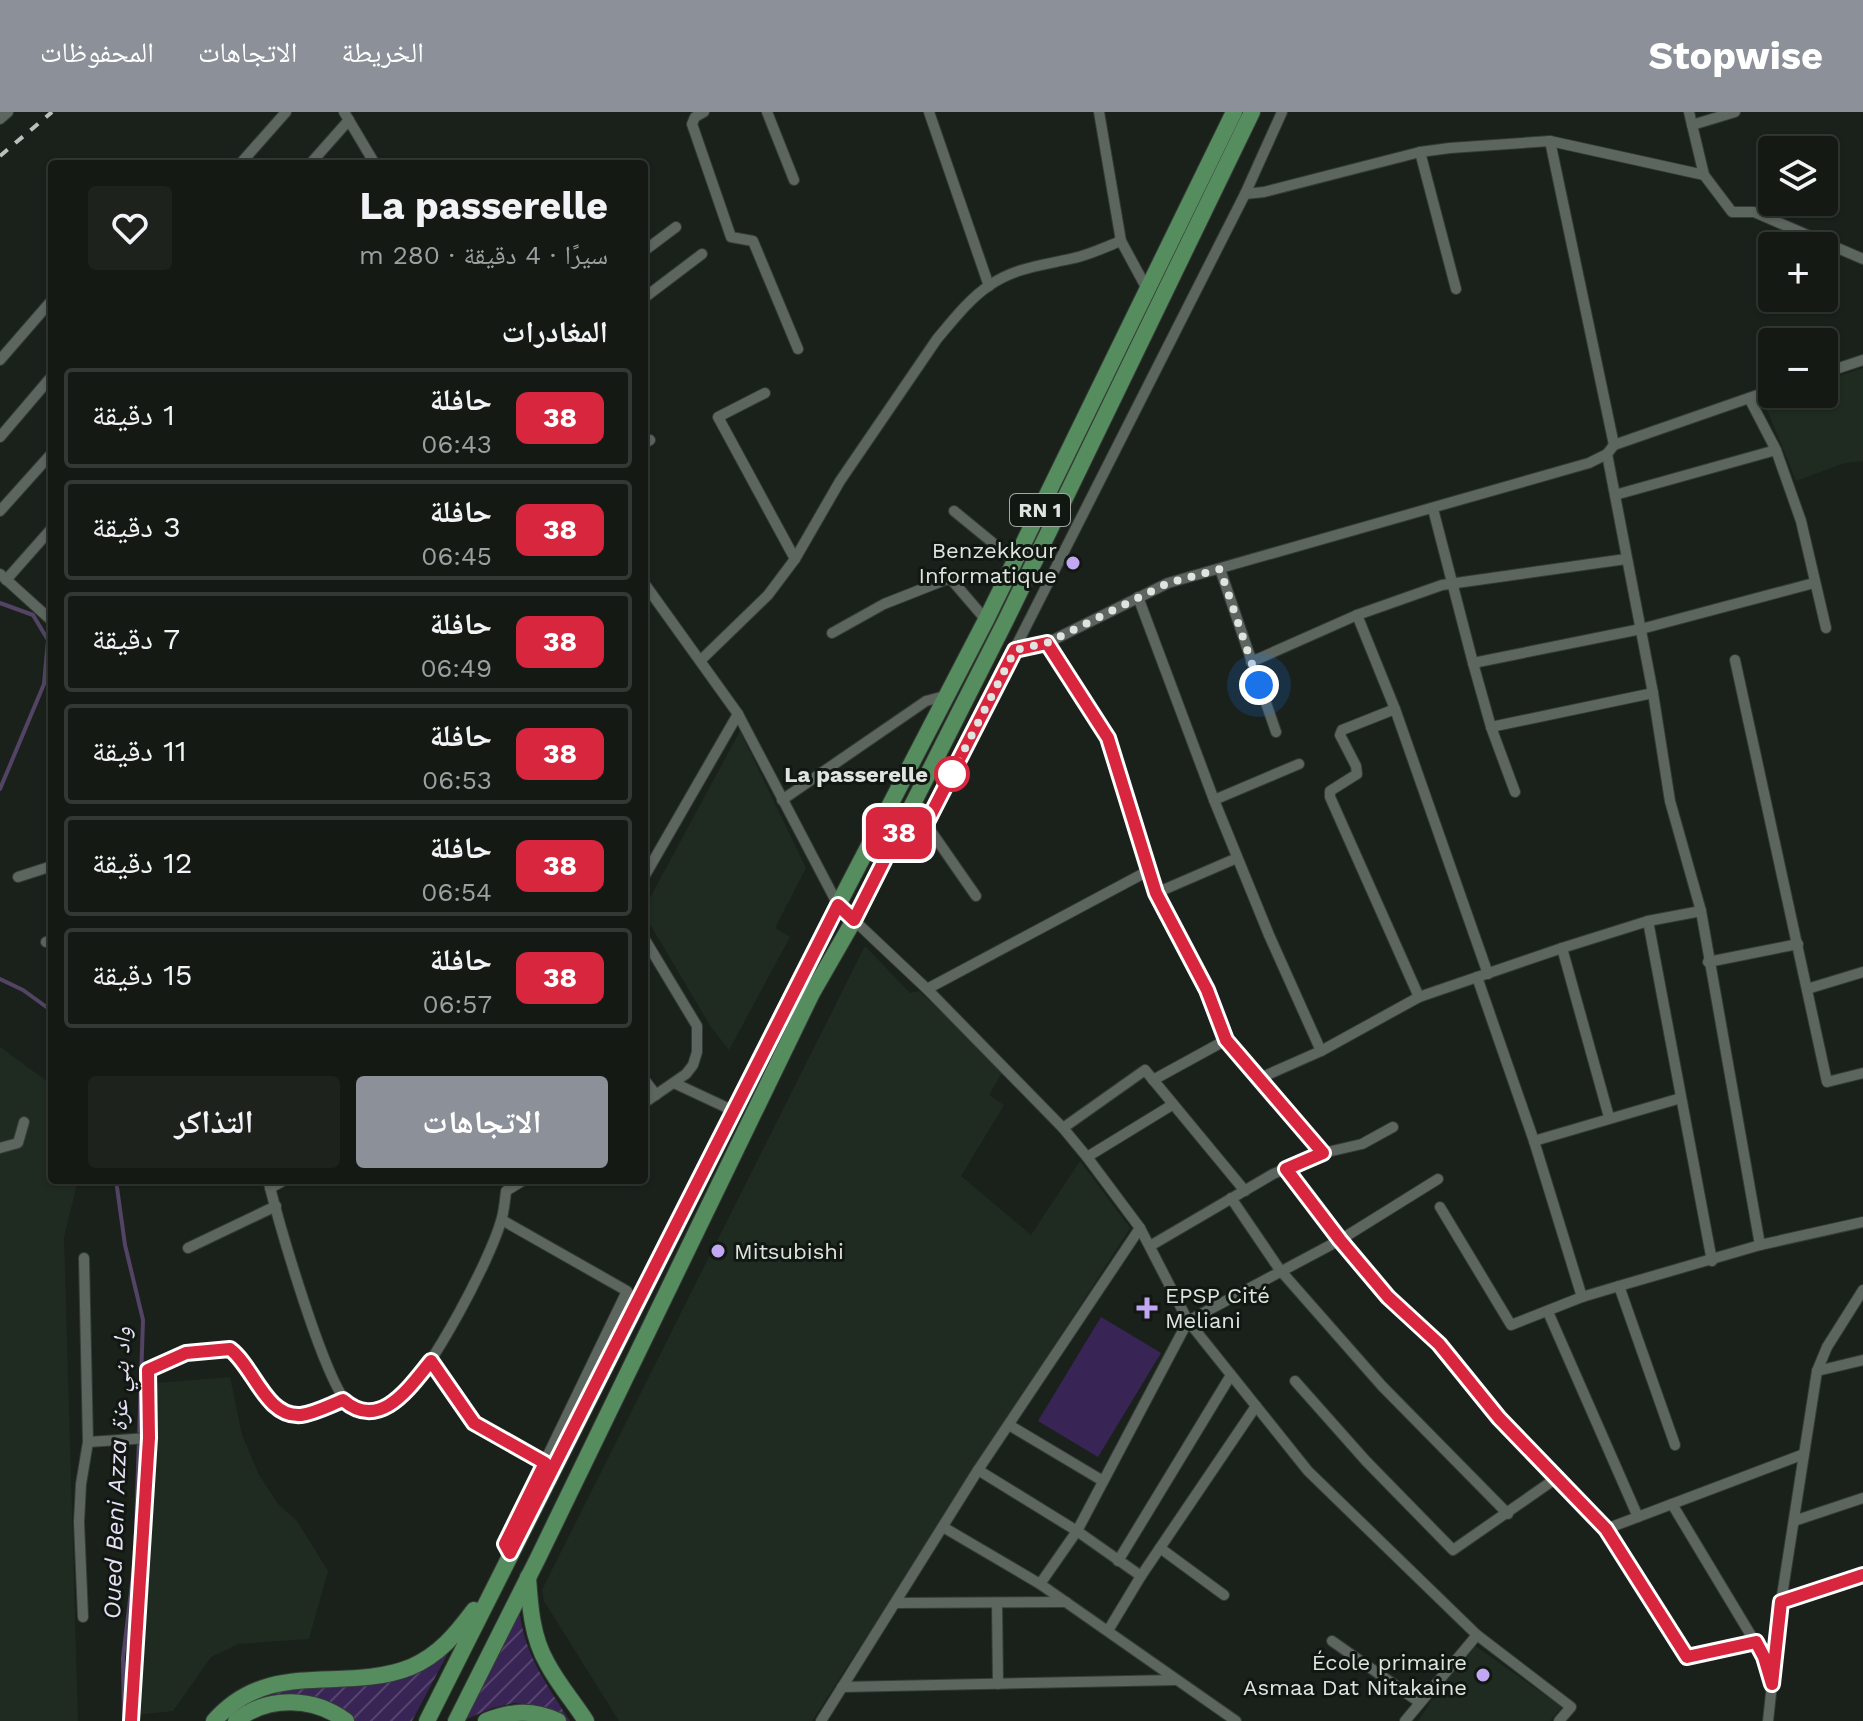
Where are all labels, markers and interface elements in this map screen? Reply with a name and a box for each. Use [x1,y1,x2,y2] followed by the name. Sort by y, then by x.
[1648,34,1823,78] text: Stopwise
[40,36,154,69] text: المحفوظات
[198,36,297,69] text: الاتجاهات
[341,36,424,69] text: الخريطة
[1758,136,1838,408] map controls
[1758,136,1838,216] button: layers
[360,184,608,228] text: La passerelle
[88,186,172,270] button: heart
[1758,232,1838,312] button: +
[359,240,608,270] text: سيرًا · 4 دقيقة · 280 m
[501,314,608,349] text: المغادرات
[1758,328,1838,408] button: −
[430,382,492,417] text: حافلة
[92,397,175,432] text: 1 دقيقة
[543,401,577,434] text: 38
[421,429,492,459] text: 06:43
[430,494,492,529] text: حافلة
[1010,494,1070,526] road number: RN 1
[92,509,181,544] text: 3 دقيقة
[543,513,577,546] text: 38
[919,538,1057,588] place label: Benzekkour Informatique
[421,541,492,571] text: 06:45
[1064,554,1082,572] marker: Benzekkour Informatique
[430,606,492,641] text: حافلة
[92,621,180,656] text: 7 دقيقة
[543,625,577,658] text: 38
[420,653,492,683] text: 06:49
[1239,665,1279,705] your location
[430,718,492,753] text: حافلة
[92,733,187,768] text: 11 دقيقة
[543,737,577,770] text: 38
[935,757,969,791] marker: La passerelle
[784,762,928,787] place label: La passerelle
[422,765,492,795] text: 06:53
[863,807,935,859] line badge: 38
[882,816,916,849] text: 38
[430,830,492,865] text: حافلة
[92,845,192,880] text: 12 دقيقة
[543,849,577,882] text: 38
[421,877,492,907] text: 06:54
[430,942,492,977] text: حافلة
[92,957,192,992] text: 15 دقيقة
[543,961,577,994] text: 38
[423,989,492,1019] text: 06:57
[88,1076,340,1168] button: التذاكر
[356,1076,608,1168] button: الاتجاهات
[734,1239,844,1264] place label: Mitsubishi
[709,1242,727,1260] marker: Mitsubishi
[1165,1283,1270,1333] place label: EPSP Cité Meliani
[1136,1297,1158,1319] marker: EPSP Cité Meliani
[98,1326,141,1620] water label: Oued Beni Azza واد بني عزة
[1243,1650,1467,1700] place label: École primaire Asmaa Dat Nitakaine
[1474,1666,1492,1684] marker: École primaire Asmaa Dat Nitakaine

